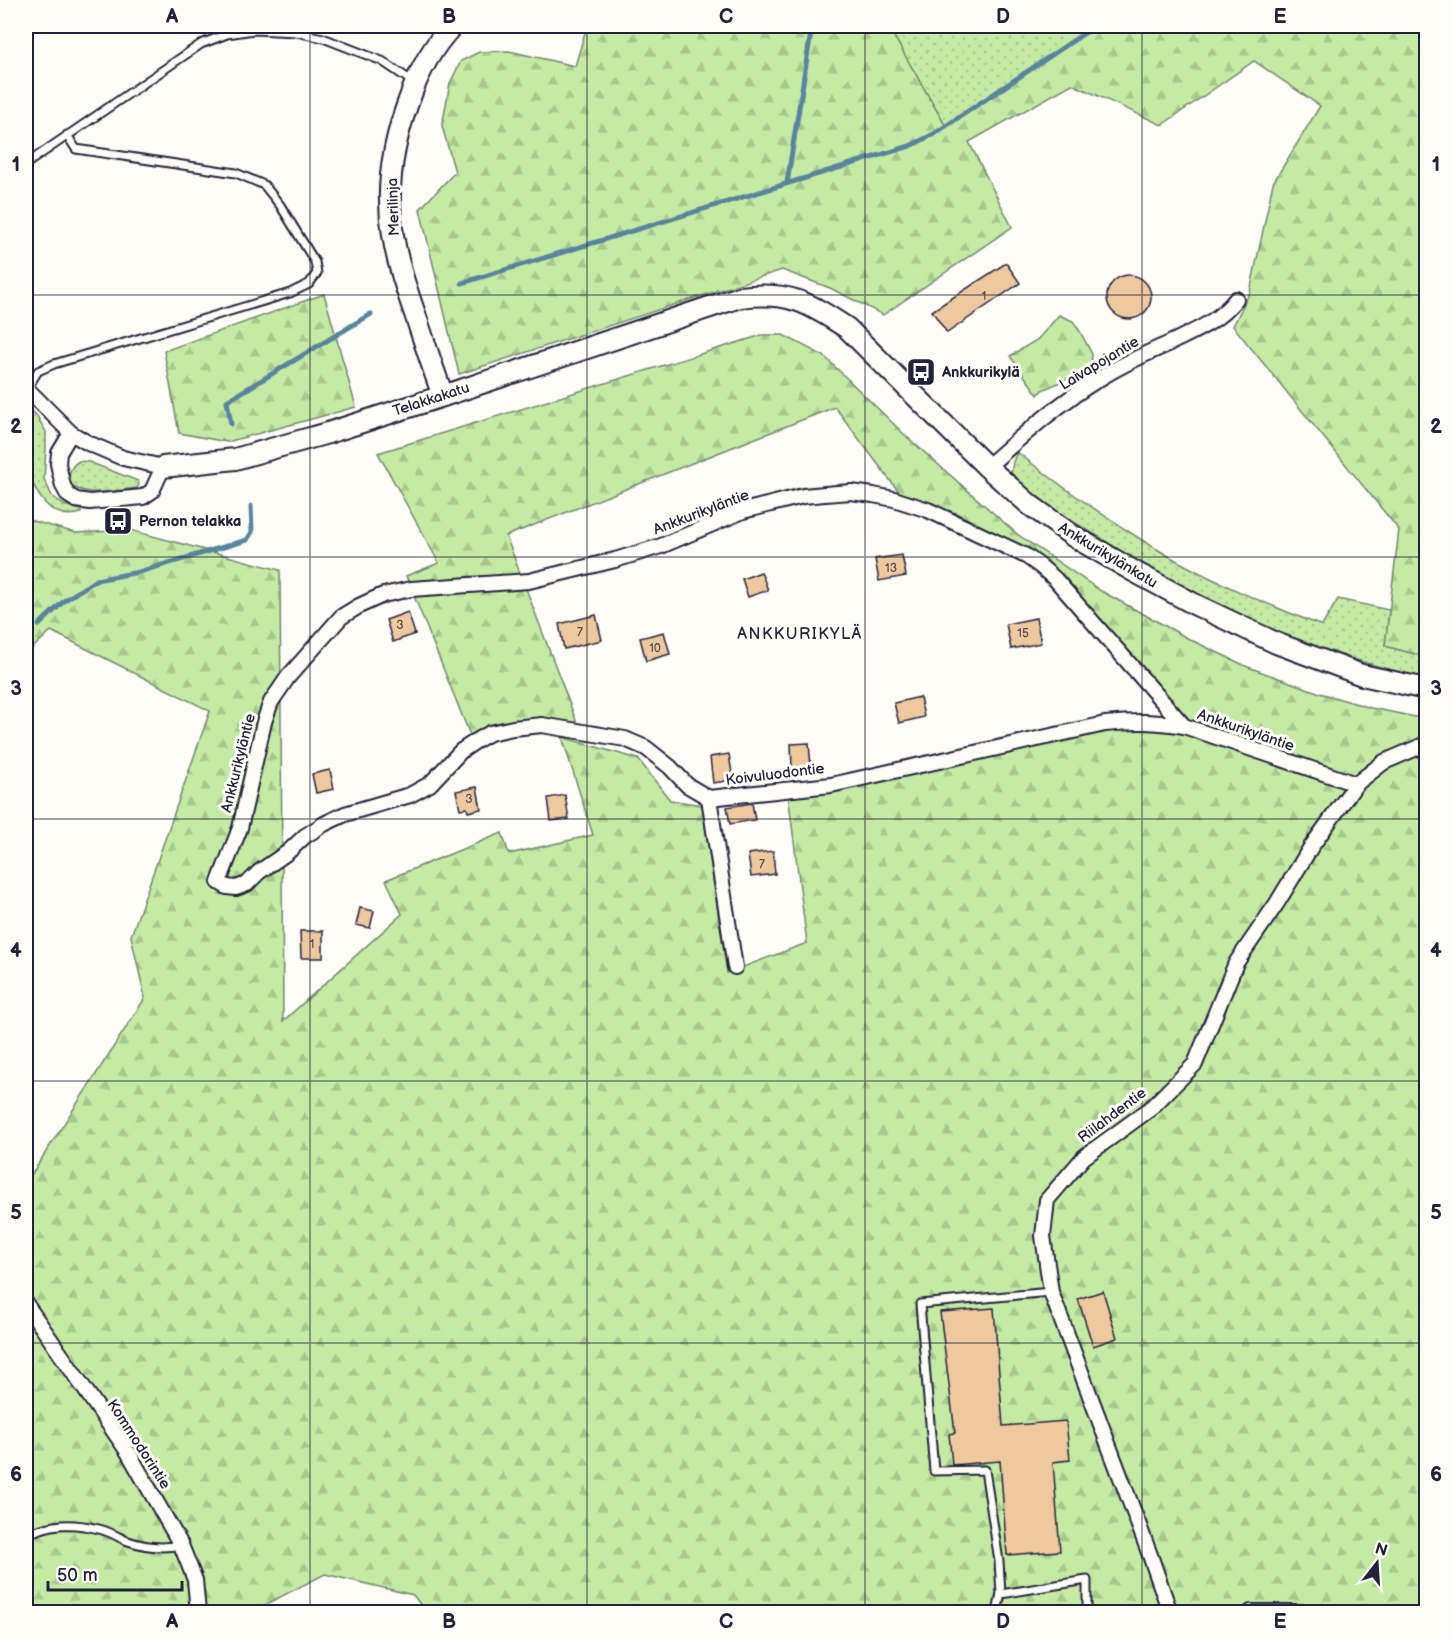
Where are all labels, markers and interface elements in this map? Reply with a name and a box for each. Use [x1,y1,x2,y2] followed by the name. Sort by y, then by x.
[165,5,179,29] text: A
[442,5,456,29] text: B
[719,5,733,29] text: C
[996,5,1010,29] text: D
[1274,5,1287,29] text: E
[12,153,20,177] text: 1
[1432,153,1440,177] text: 1
[383,178,404,236] street label: Merilinja
[982,289,986,304] house number: 1
[1056,332,1143,395] street label: Laivapojantie
[905,356,937,388] bus stop icon: Ankkurikylä
[941,363,1020,382] place label: Ankkurikylä
[390,378,472,421] street label: Telakkakatu
[10,415,22,439] text: 2
[1430,415,1442,439] text: 2
[651,485,752,539] street label: Ankkurikyläntie
[102,505,134,537] bus stop icon: Pernon telakka
[139,512,241,531] place label: Pernon telakka
[1055,518,1161,593] street label: Ankkurikylänkatu
[885,561,897,576] house number: 13
[396,618,404,633] house number: 3
[737,623,863,644] district label: ANKKURIKYLÄ
[577,625,583,640] house number: 7
[1017,626,1029,641] house number: 15
[649,641,661,656] house number: 10
[10,677,22,701] text: 3
[1430,677,1442,701] text: 3
[1195,705,1297,756] street label: Ankkurikyläntie
[217,712,260,814] street label: Ankkurikyläntie
[725,759,826,790] street label: Koivuluodontie
[465,792,473,807] house number: 3
[759,857,765,872] house number: 7
[310,937,314,952] house number: 1
[10,939,22,963] text: 4
[1430,939,1442,963] text: 4
[1074,1083,1150,1147] street label: Riilahdentie
[10,1201,22,1225] text: 5
[1430,1201,1442,1225] text: 5
[103,1396,175,1493] street label: Kommodorintie
[10,1463,22,1487] text: 6
[1430,1463,1442,1487] text: 6
[1347,1533,1407,1593] north arrow
[1372,1539,1389,1561] text: N
[48,1554,182,1592] scale bar
[57,1565,98,1586] text: 50 m
[165,1610,179,1634] text: A
[442,1610,456,1634] text: B
[719,1610,733,1634] text: C
[996,1610,1010,1634] text: D
[1274,1610,1287,1634] text: E

